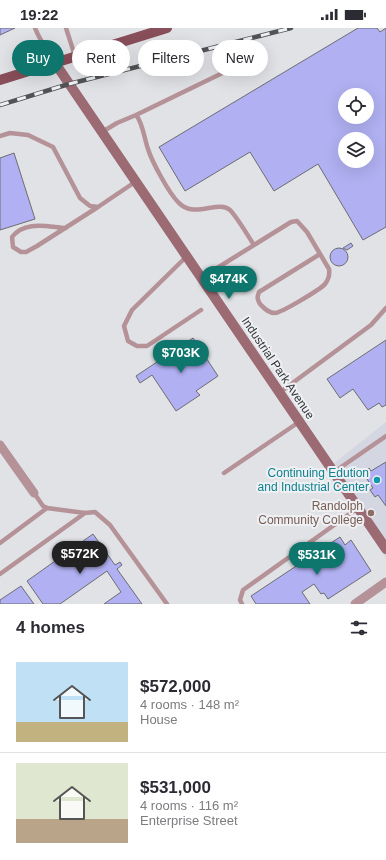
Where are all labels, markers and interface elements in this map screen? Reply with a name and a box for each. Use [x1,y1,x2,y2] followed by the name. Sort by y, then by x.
[20,6,58,23] text: 19:22
[12,40,64,76] chip: Buy
[72,40,130,76] chip: Rent
[138,40,204,76] chip: Filters
[212,40,268,76] chip: New
[338,88,374,168] map controls
[338,88,374,124] button: locate
[338,132,374,168] button: layers
[201,266,257,300] pin: $474K
[210,271,248,286] text: $474K
[239,314,317,422] street label: Industrial Park Avenue
[153,340,209,374] pin: $703K
[162,345,200,360] text: $703K
[258,466,369,494] place label: Continuing Edution and Industrial Center
[372,475,382,485] marker: Continuing Edution and Industrial Center
[258,499,363,527] place label: Randolph Community College
[366,508,376,518] marker: Randolph Community College
[52,541,108,575] pin: $572K
[289,542,345,576] pin: $531K
[61,546,99,561] text: $572K
[298,547,336,562] text: $531K
[348,617,370,639] icon: filters
[16,618,85,637] text: 4 homes
[140,677,211,696] text: $572,000
[48,678,96,726] icon: home
[140,697,239,712] text: 4 rooms · 148 m²
[140,712,178,727] text: House
[140,778,211,797] text: $531,000
[48,779,96,827] icon: home
[140,798,238,813] text: 4 rooms · 116 m²
[140,813,238,828] text: Enterprise Street

